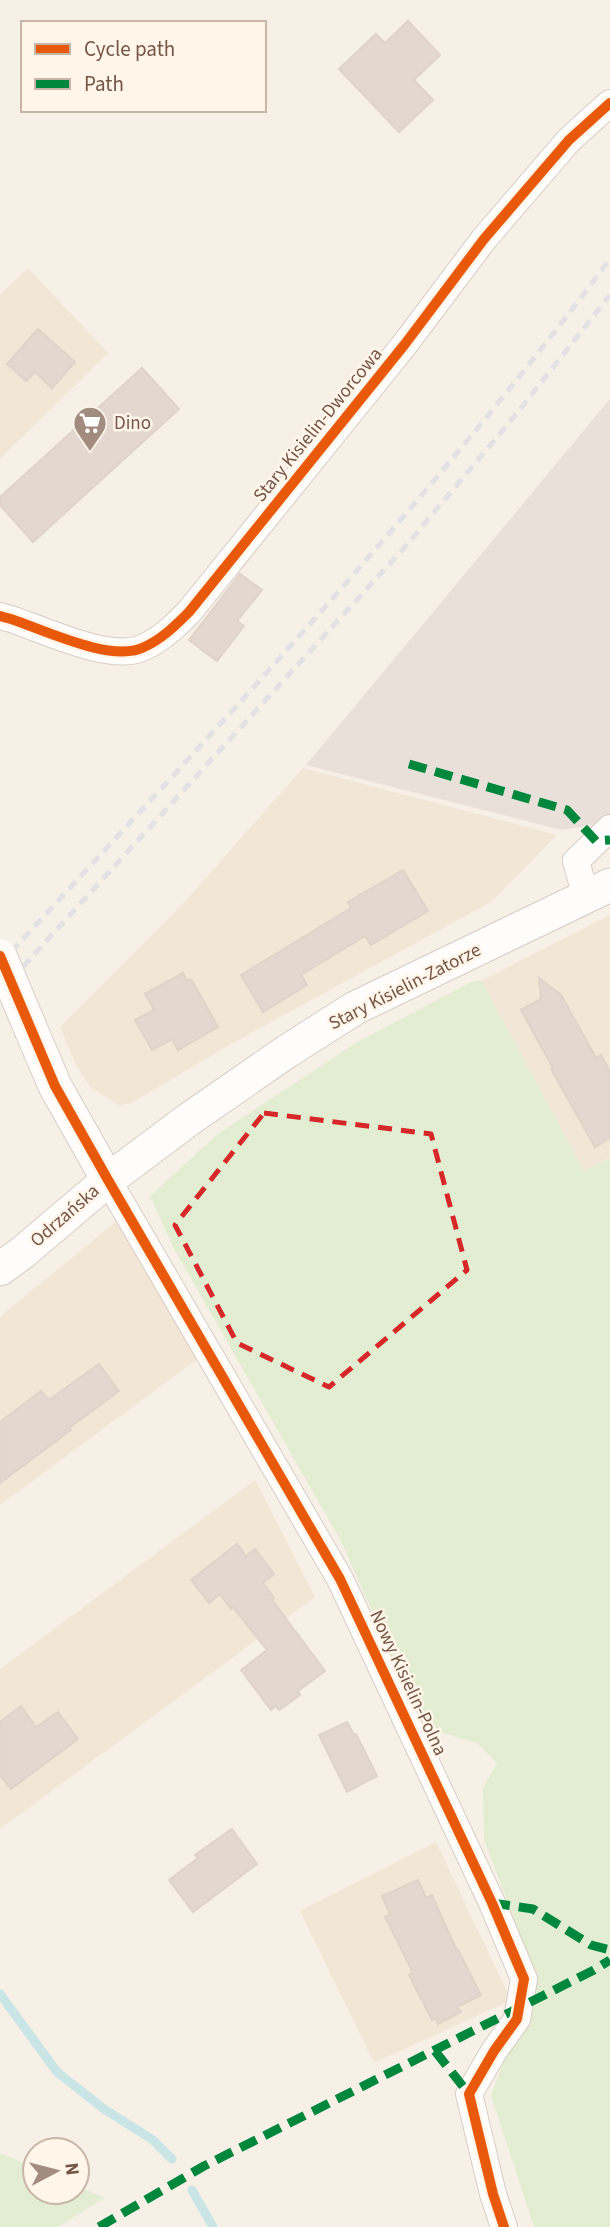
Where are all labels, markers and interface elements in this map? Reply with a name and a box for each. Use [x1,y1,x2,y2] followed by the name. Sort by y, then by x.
[21,21,266,112] legend
[84,34,175,64] text: Cycle path
[84,69,124,99] text: Path
[247,342,389,508] street label: Stary Kisielin-Dworcowa
[71,404,109,453] supermarket icon: Dino
[114,410,151,437] place label: Dino
[324,937,486,1037] street label: Stary Kisielin-Zatorze
[24,1178,106,1254] street label: Odrzańska
[362,1606,454,1760] street label: Nowy Kisielin-Polna
[21,2136,91,2206] north arrow
[57,2161,86,2177] text: N

